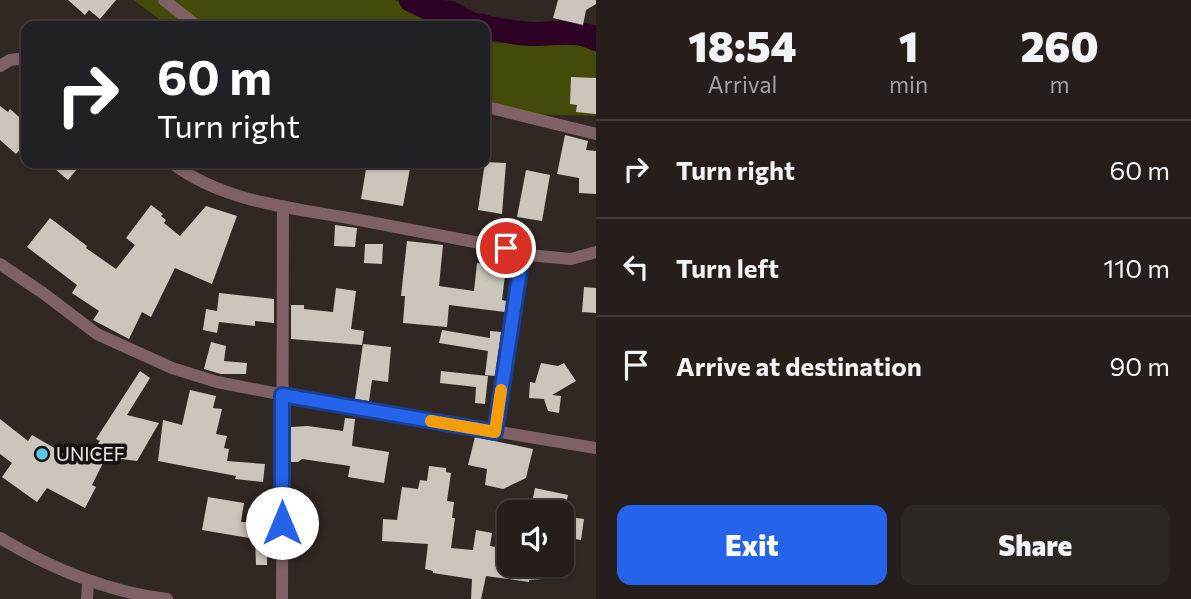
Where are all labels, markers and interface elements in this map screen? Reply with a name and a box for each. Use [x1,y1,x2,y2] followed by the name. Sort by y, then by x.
[688,19,797,71] text: 18:54
[899,19,918,71] text: 1
[1020,19,1099,71] text: 260
[157,45,272,105] text: 60 m
[42,49,133,140] icon: right
[708,70,777,98] text: Arrival
[889,70,928,98] text: min
[1050,70,1070,98] text: m
[157,105,300,145] text: Turn right
[617,150,655,188] icon: right
[676,154,795,185] text: Turn right
[1110,154,1170,185] text: 60 m
[476,218,536,278] pin
[487,229,525,267] icon: arrive
[617,248,655,286] icon: left
[676,252,779,283] text: Turn left
[1103,252,1170,283] text: 110 m
[617,346,655,384] icon: arrive
[676,350,922,381] text: Arrive at destination
[1110,350,1170,381] text: 90 m
[56,442,125,465] place label: UNICEF
[34,446,50,462] marker: UNICEF
[245,486,319,560] position arrow
[497,500,574,577] map controls
[497,500,574,577] button: sound
[617,505,887,585] button: Exit
[901,505,1170,585] button: Share

